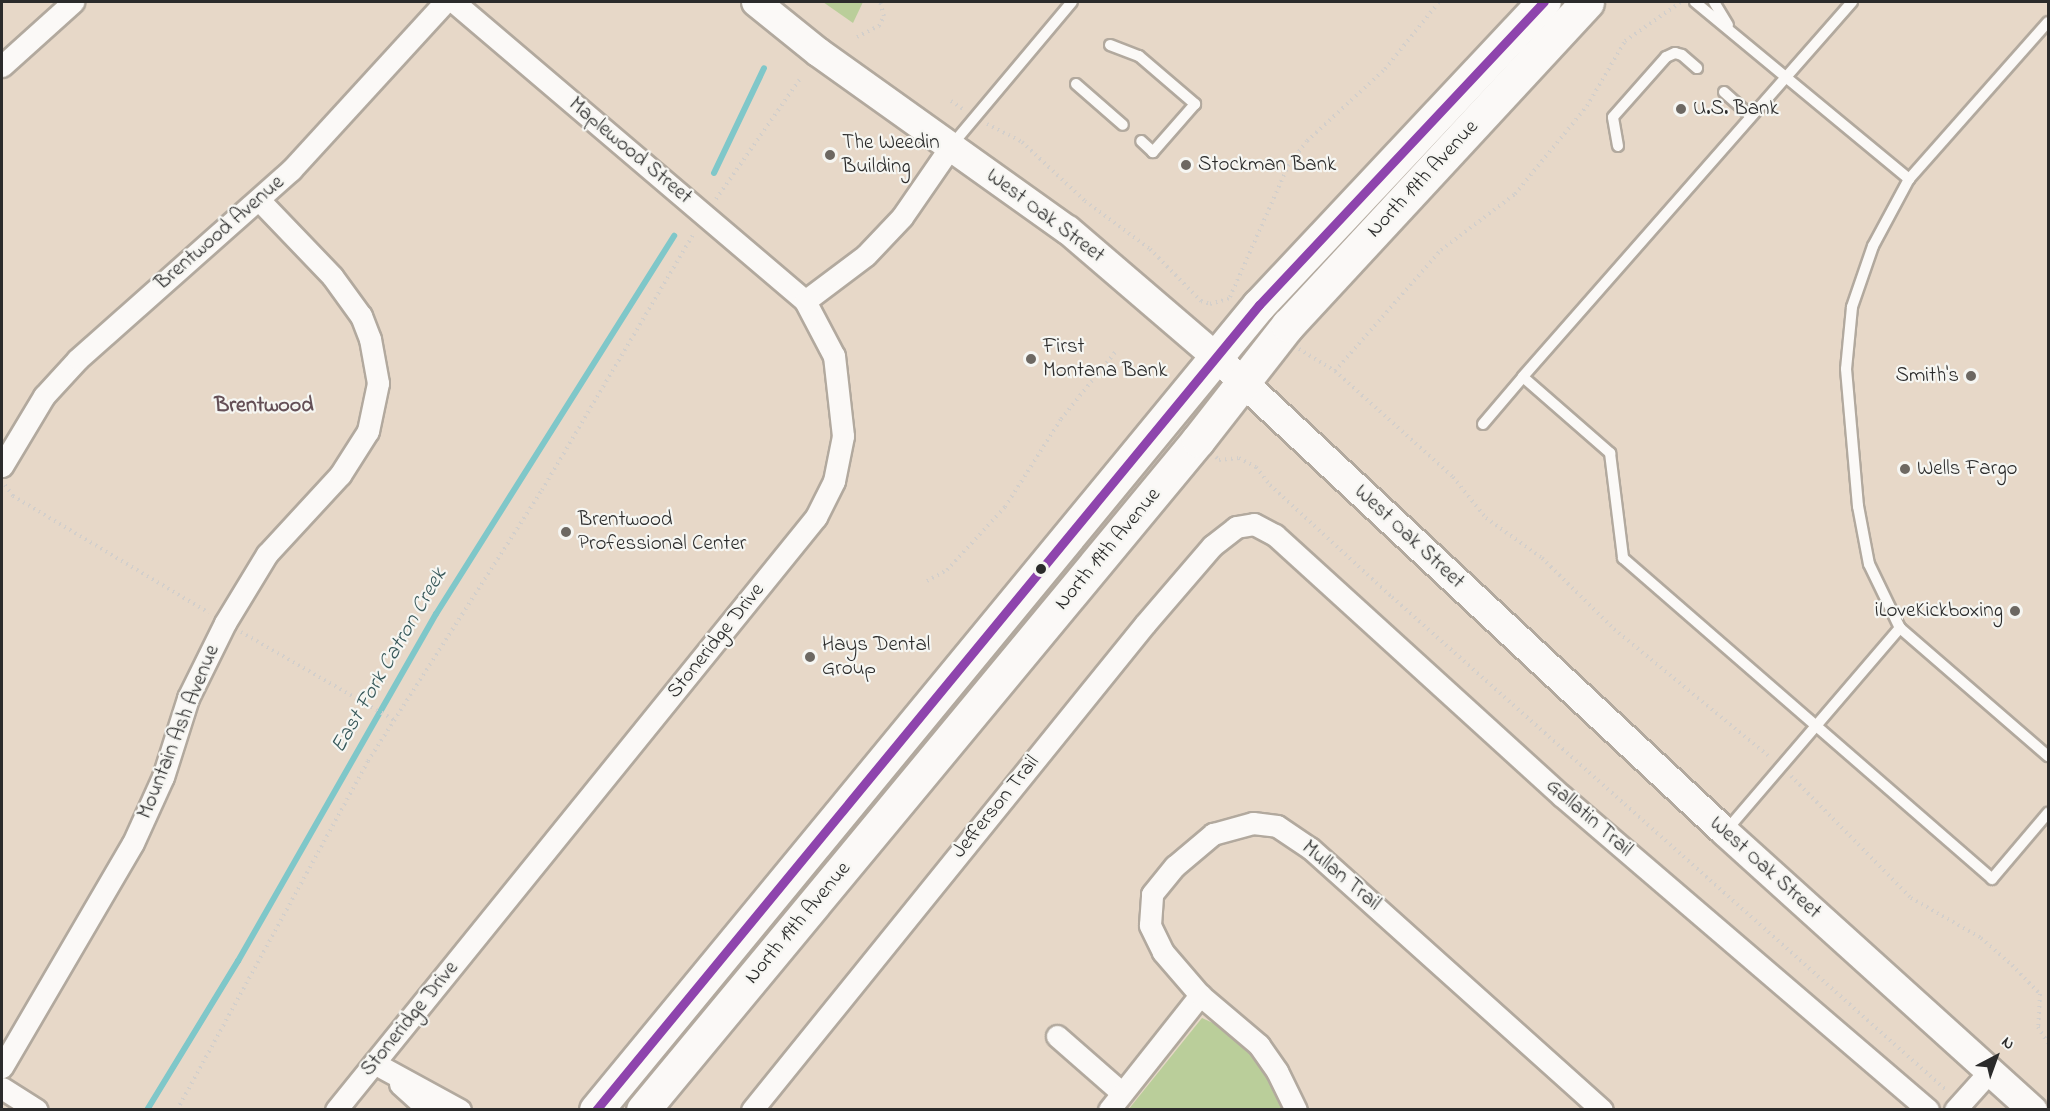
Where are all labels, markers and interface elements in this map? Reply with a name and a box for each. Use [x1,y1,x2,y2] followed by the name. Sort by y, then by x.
[563,92,697,210] street label: Maplewood Street
[1693,96,1779,122] place label: U.S. Bank
[1674,102,1688,116] marker: U.S. Bank
[1362,115,1484,243] street label: North 19th Avenue
[842,130,940,180] place label: The Weedin Building
[823,148,837,162] marker: The Weedin Building
[1198,152,1336,178] place label: Stockman Bank
[1179,158,1193,172] marker: Stockman Bank
[981,163,1109,269] street label: West Oak Street
[150,170,290,296] street label: Brentwood Avenue
[1043,334,1167,384] place label: First Montana Bank
[1024,352,1038,366] marker: First Montana Bank
[1896,363,1959,389] place label: Smith's
[1964,369,1978,383] marker: Smith's
[214,394,314,420] district label: Brentwood
[1917,456,2018,482] place label: Wells Fargo
[1898,462,1912,476] marker: Wells Fargo
[1349,480,1469,594] street label: West Oak Street
[1050,483,1166,615] street label: North 19th Avenue
[578,507,746,557] place label: Brentwood Professional Center
[559,525,573,539] marker: Brentwood Professional Center
[1035,563,1047,575] unlabelled marker
[326,564,454,758] water label: East Fork Catron Creek
[662,578,770,704] street label: Stoneridge Drive
[1875,598,2003,624] place label: iLoveKickboxing
[2008,604,2022,618] marker: iLoveKickboxing
[822,632,930,682] place label: Hays Dental Group
[133,641,225,823] street label: Mountain Ash Avenue
[803,650,817,664] marker: Hays Dental Group
[947,750,1045,864] street label: Jefferson Trail
[1541,774,1637,862] street label: Gallatin Trail
[1704,811,1826,925] street label: West Oak Street
[1296,836,1386,916] street label: Mullan Trail
[740,857,856,989] street label: North 19th Avenue
[356,956,464,1082] street label: Stoneridge Drive
[1966,1027,2026,1087] north arrow
[1996,1031,2020,1056] text: N

